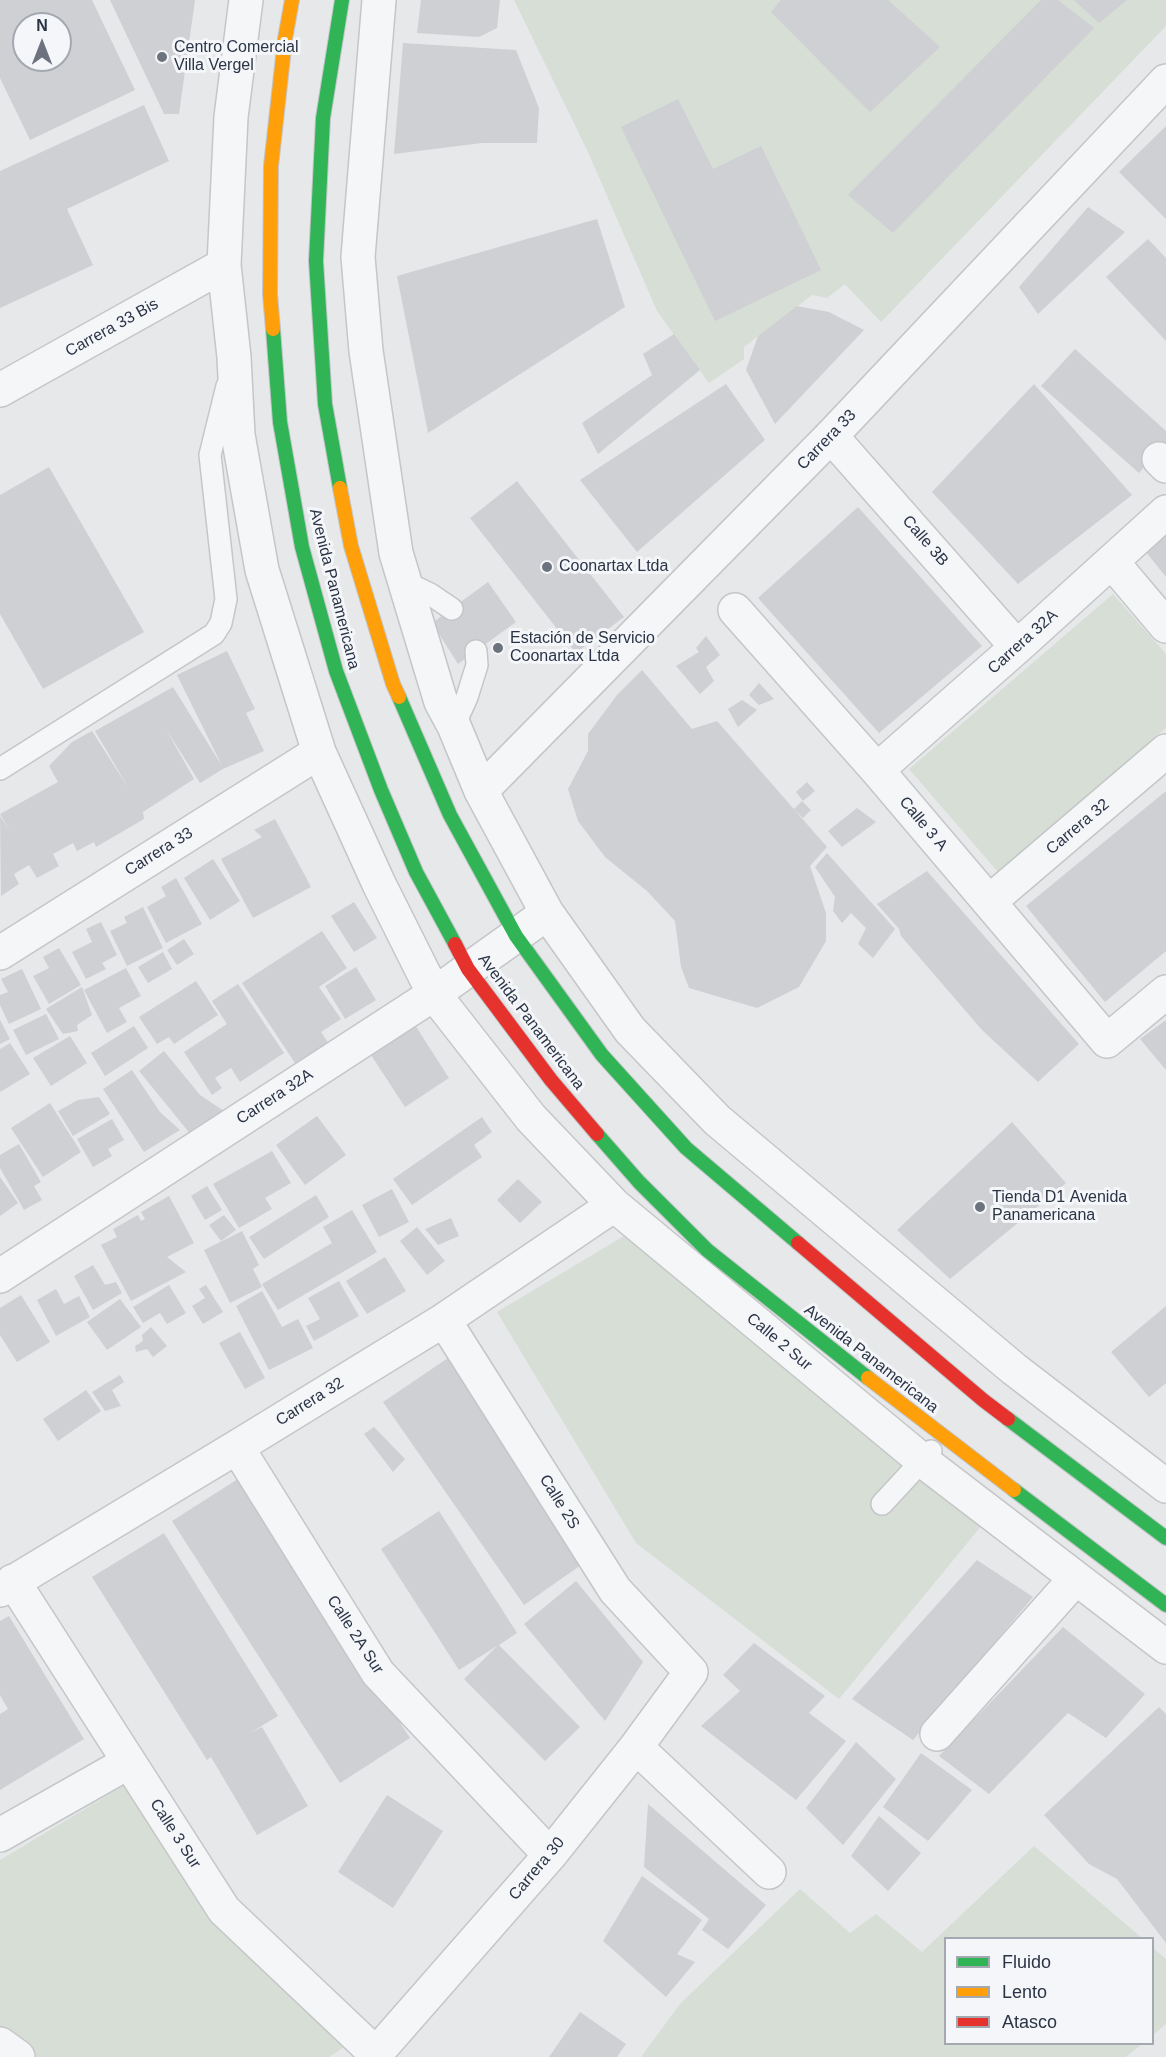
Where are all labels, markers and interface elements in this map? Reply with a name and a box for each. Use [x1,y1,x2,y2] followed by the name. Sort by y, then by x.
[12,12,72,72] north arrow
[36,17,48,34] text: N
[174,38,298,76] place label: Centro Comercial Villa Vergel
[155,50,169,64] marker: Centro Comercial Villa Vergel
[62,295,162,361] street label: Carrera 33 Bis
[794,406,860,474] street label: Carrera 33
[305,507,363,671] street label: Avenida Panamericana
[898,512,952,570] street label: Calle 3B
[559,557,668,577] place label: Coonartax Ltda
[540,560,554,574] marker: Coonartax Ltda
[984,606,1062,678] street label: Carrera 32A
[510,629,655,667] place label: Estación de Servicio Coonartax Ltda
[491,641,505,655] marker: Estación de Servicio Coonartax Ltda
[895,793,951,855] street label: Calle 3 A
[1043,795,1113,859] street label: Carrera 32
[121,824,197,880] street label: Carrera 33
[474,950,588,1094] street label: Avenida Panamericana
[233,1065,317,1129] street label: Carrera 32A
[992,1188,1127,1226] place label: Tienda D1 Avenida Panamericana
[973,1200,987,1214] marker: Tienda D1 Avenida Panamericana
[800,1301,942,1417] street label: Avenida Panamericana
[743,1309,815,1375] street label: Calle 2 Sur
[272,1374,348,1430] street label: Carrera 32
[535,1471,583,1533] street label: Calle 2S
[322,1592,388,1678] street label: Calle 2A Sur
[145,1796,205,1872] street label: Calle 3 Sur
[505,1834,569,1904] street label: Carrera 30
[944,1937,1154,2045] legend
[1002,1952,1051,1972] text: Fluido
[1002,1982,1047,2002] text: Lento
[1002,2012,1057,2032] text: Atasco

